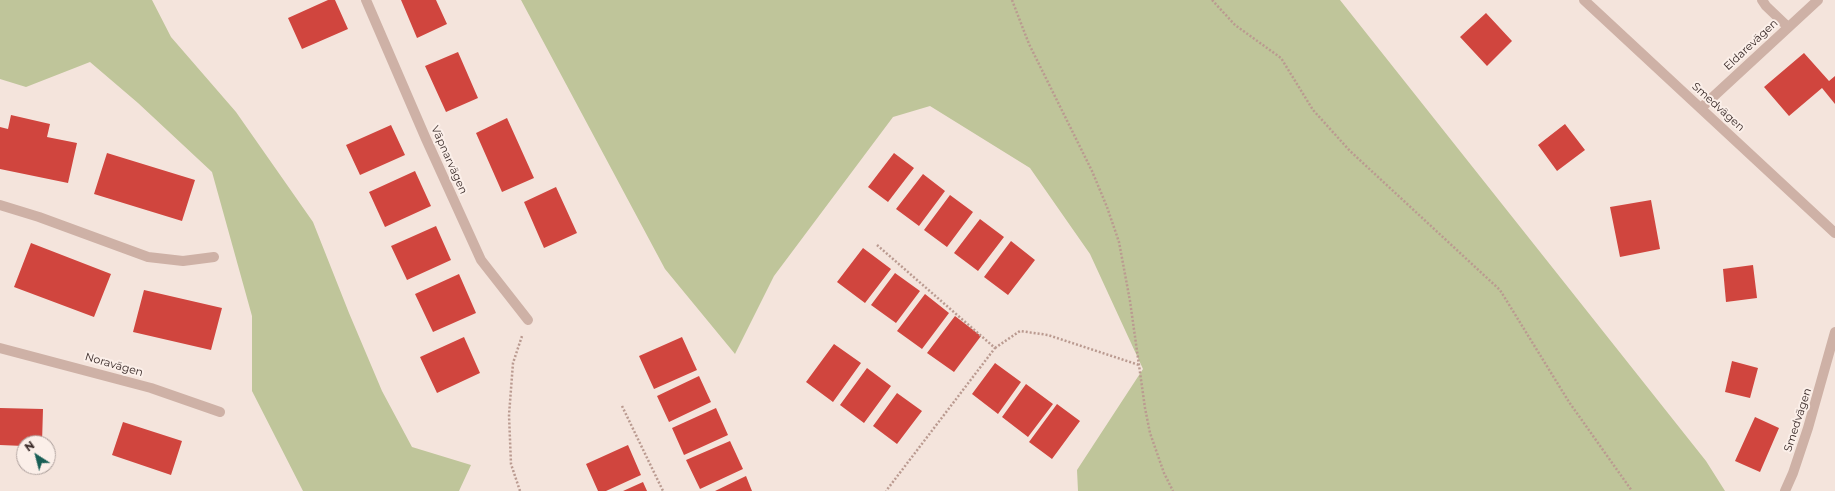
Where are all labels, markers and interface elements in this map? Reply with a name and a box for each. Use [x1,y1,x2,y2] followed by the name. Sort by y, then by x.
[1721,17,1781,73] street label: Eldarevägen
[1689,80,1747,134] street label: Smedvägen
[428,124,470,196] street label: Väpnarvägen
[83,350,145,380] street label: Noravägen
[1781,386,1815,454] street label: Smedvägen
[16,435,56,475] north arrow
[22,438,37,454] text: N

